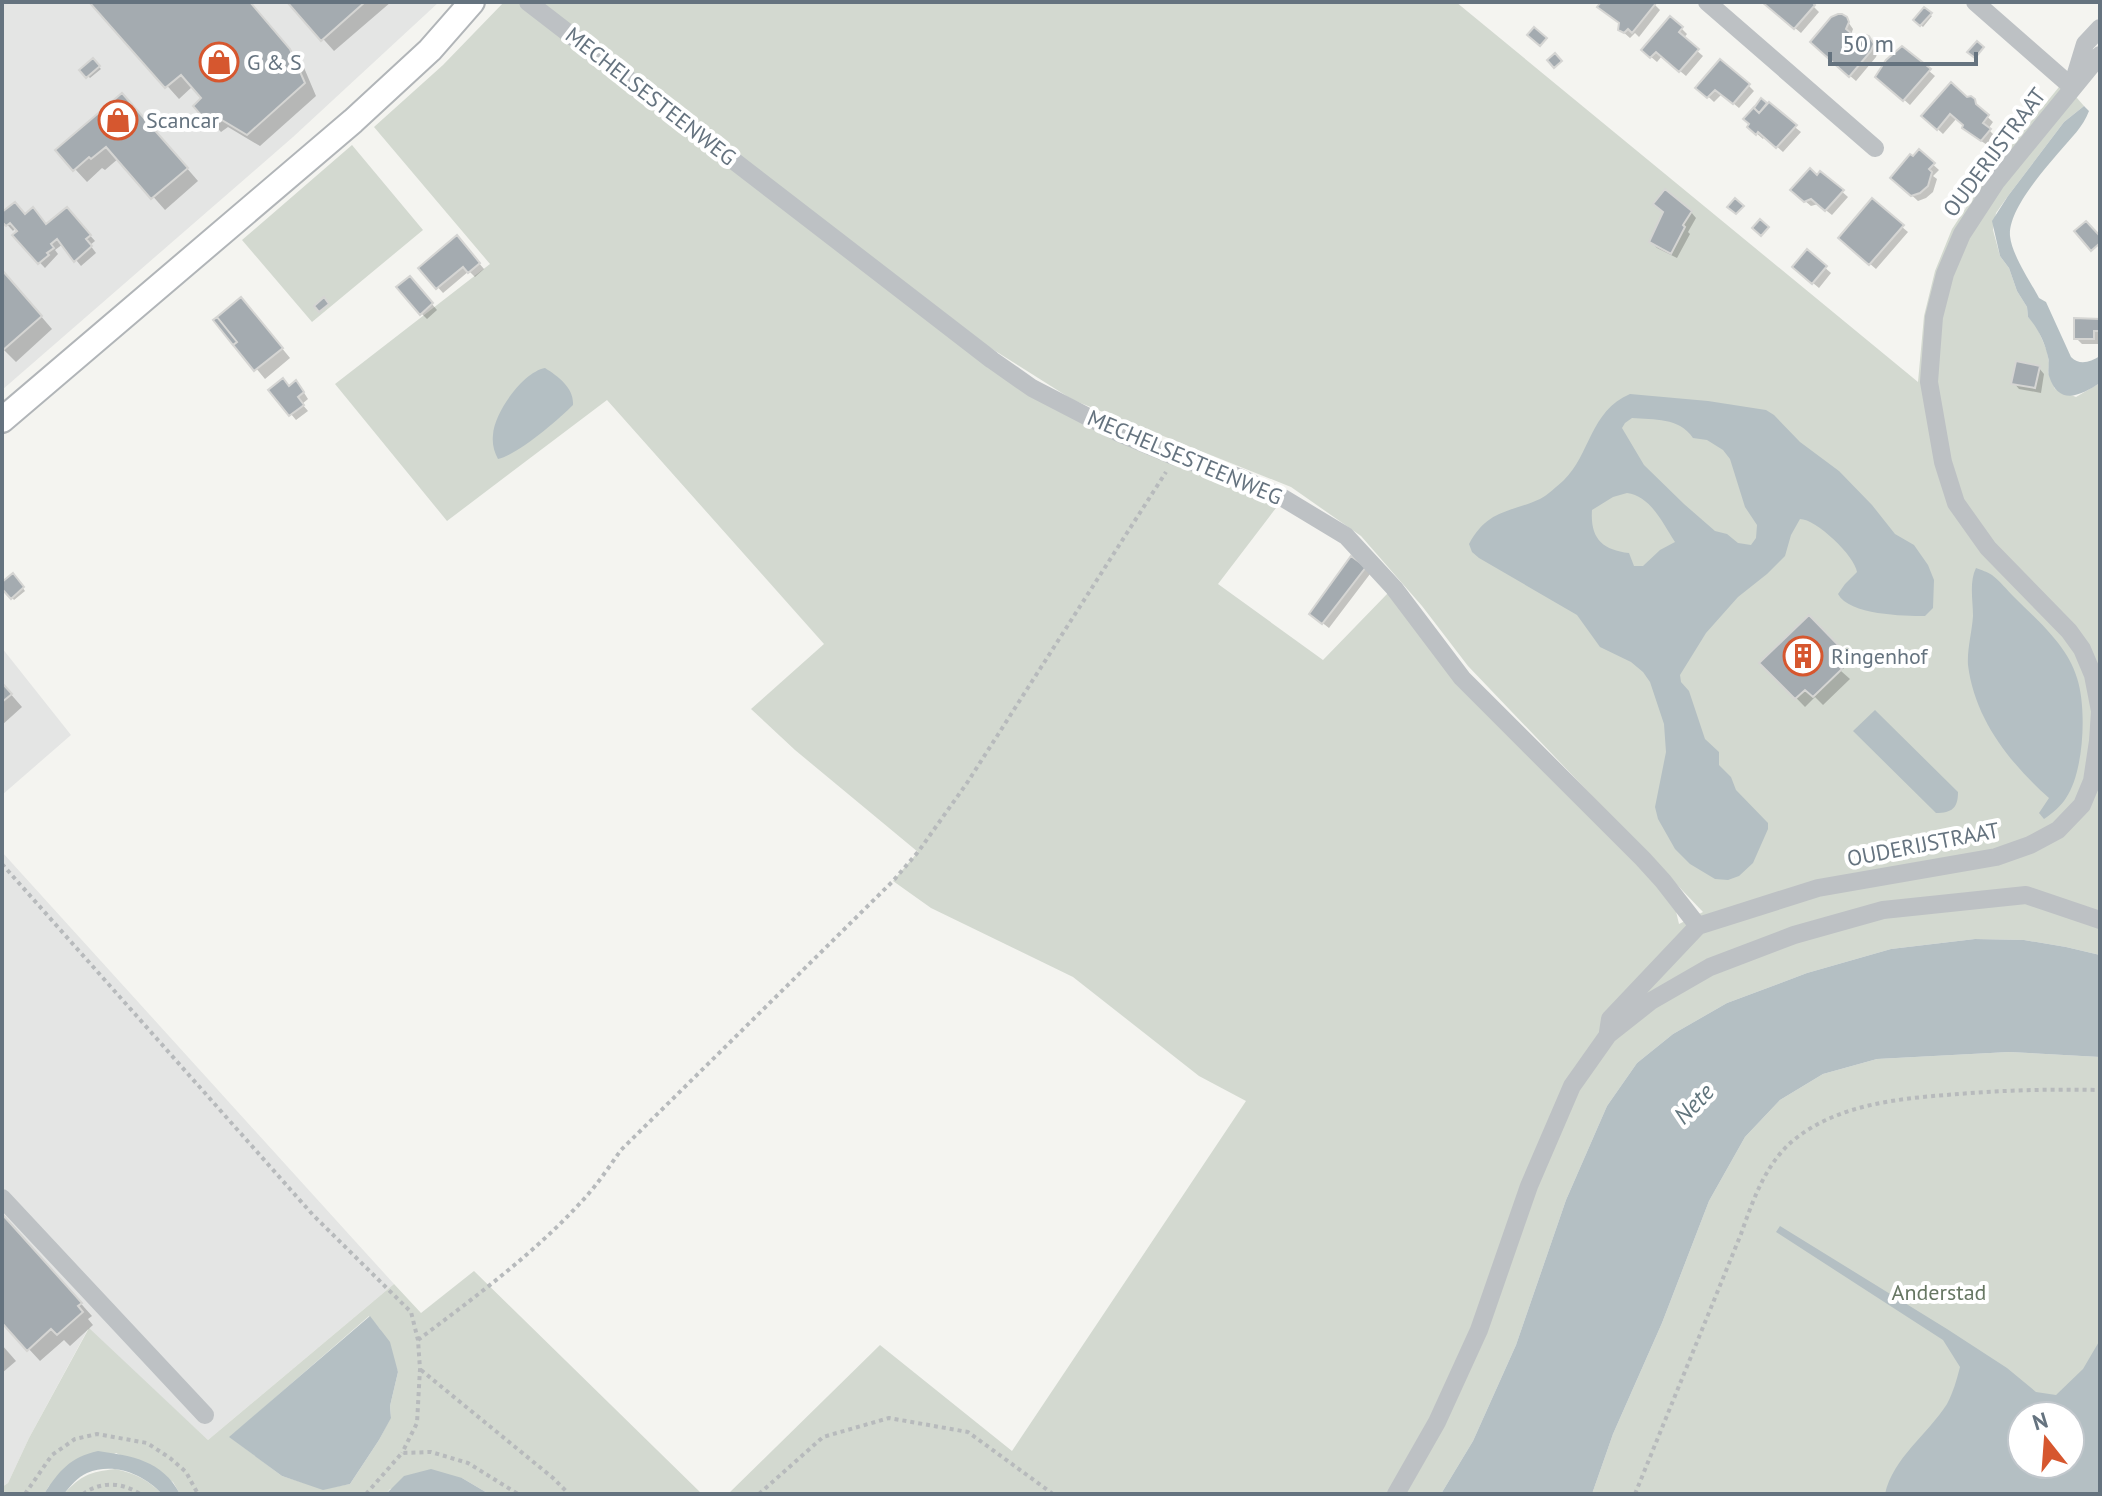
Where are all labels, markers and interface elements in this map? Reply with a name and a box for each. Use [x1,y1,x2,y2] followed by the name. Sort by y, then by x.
[1830,16,1976,66] scale bar
[560,21,742,171] street label: MECHELSESTEENWEG
[1842,28,1894,59] text: 50 m
[198,41,240,83] shop icon: G & S
[247,48,302,76] place label: G & S
[1936,82,2052,222] street label: OUDERIJSTRAAT
[97,99,139,141] shop icon: Scancar
[146,106,219,134] place label: Scancar
[1083,403,1287,511] street label: MECHELSESTEENWEG
[1782,635,1824,677] building icon: Ringenhof
[1831,642,1929,670] place label: Ringenhof
[1845,816,2001,872] street label: OUDERIJSTRAAT
[1667,1077,1720,1131] water label: Nete
[1892,1278,1986,1306] park label: Anderstad
[2006,1400,2086,1480] north arrow
[2029,1405,2051,1436] text: N

